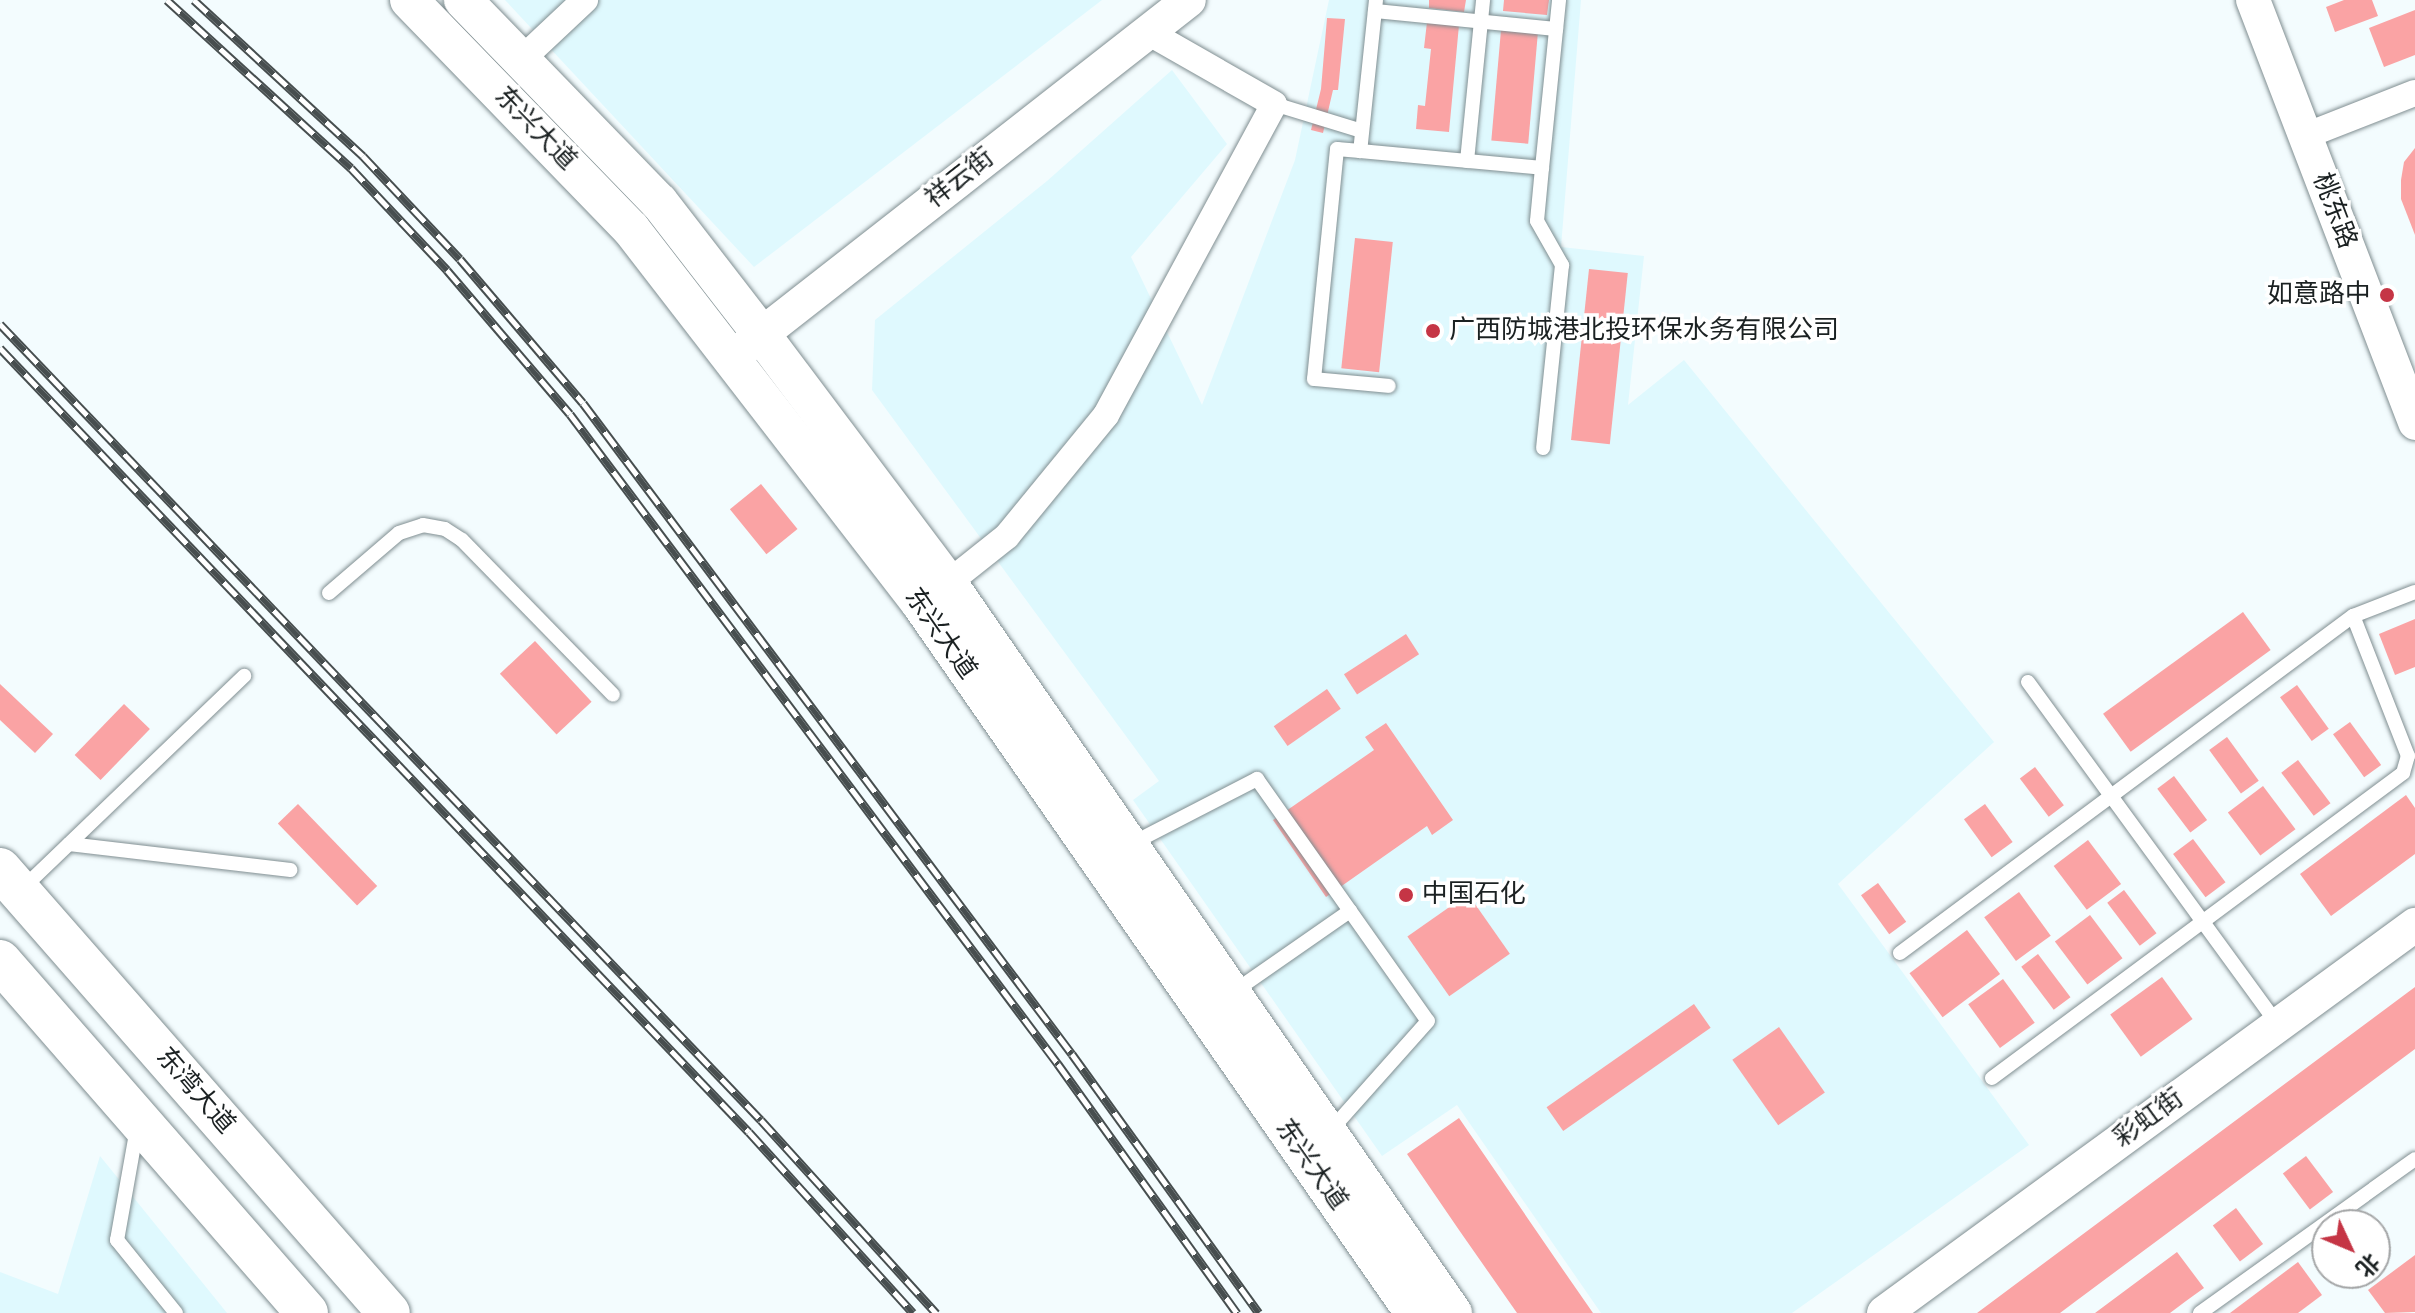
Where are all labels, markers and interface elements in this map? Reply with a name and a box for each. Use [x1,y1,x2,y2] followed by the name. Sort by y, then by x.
[488,81,582,177] street label: 东兴大道
[920,143,1000,215] street label: 祥云街
[2305,169,2363,253] street label: 桃东路
[2267,279,2371,311] place label: 如意路中
[2378,286,2396,304] marker: 如意路中
[1449,315,1839,347] place label: 广西防城港北投环保水务有限公司
[1424,322,1442,340] marker: 广西防城港北投环保水务有限公司
[897,582,983,686] street label: 东兴大道
[1422,879,1526,911] place label: 中国石化
[1397,886,1415,904] marker: 中国石化
[149,1042,241,1140] street label: 东湾大道
[2108,1083,2190,1155] street label: 彩虹街
[1268,1113,1354,1217] street label: 东兴大道
[2311,1209,2391,1289] north arrow
[2350,1247,2385,1282] text: 北

